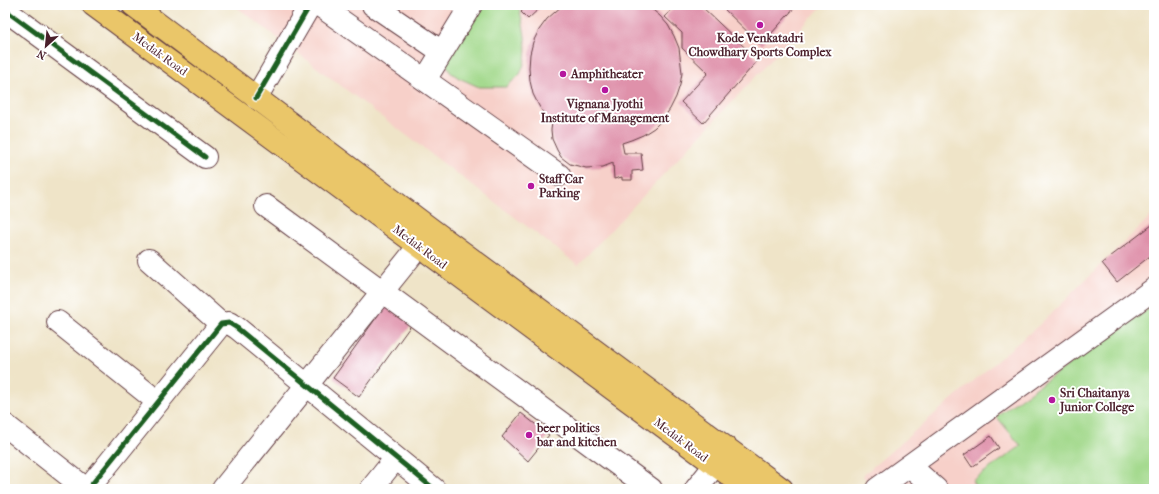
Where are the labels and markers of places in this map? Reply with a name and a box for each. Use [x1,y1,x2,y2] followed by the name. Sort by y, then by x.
[755,20,765,30] marker: Kode Venkatadri Chowdhary Sports Complex
[688,31,832,60] place label: Kode Venkatadri Chowdhary Sports Complex
[570,67,644,82] place label: Amphitheater
[558,69,568,79] marker: Amphitheater
[600,85,610,95] marker: Vignana Jyothi Institute of Management
[541,97,670,126] place label: Vignana Jyothi Institute of Management
[539,172,584,201] place label: Staff Car Parking
[526,181,536,191] marker: Staff Car Parking
[1058,386,1134,415] place label: Sri Chaitanya Junior College
[1047,395,1057,405] marker: Sri Chaitanya Junior College
[536,421,618,449] place label: beer politics bar and kitchen
[524,430,534,440] marker: beer politics bar and kitchen

